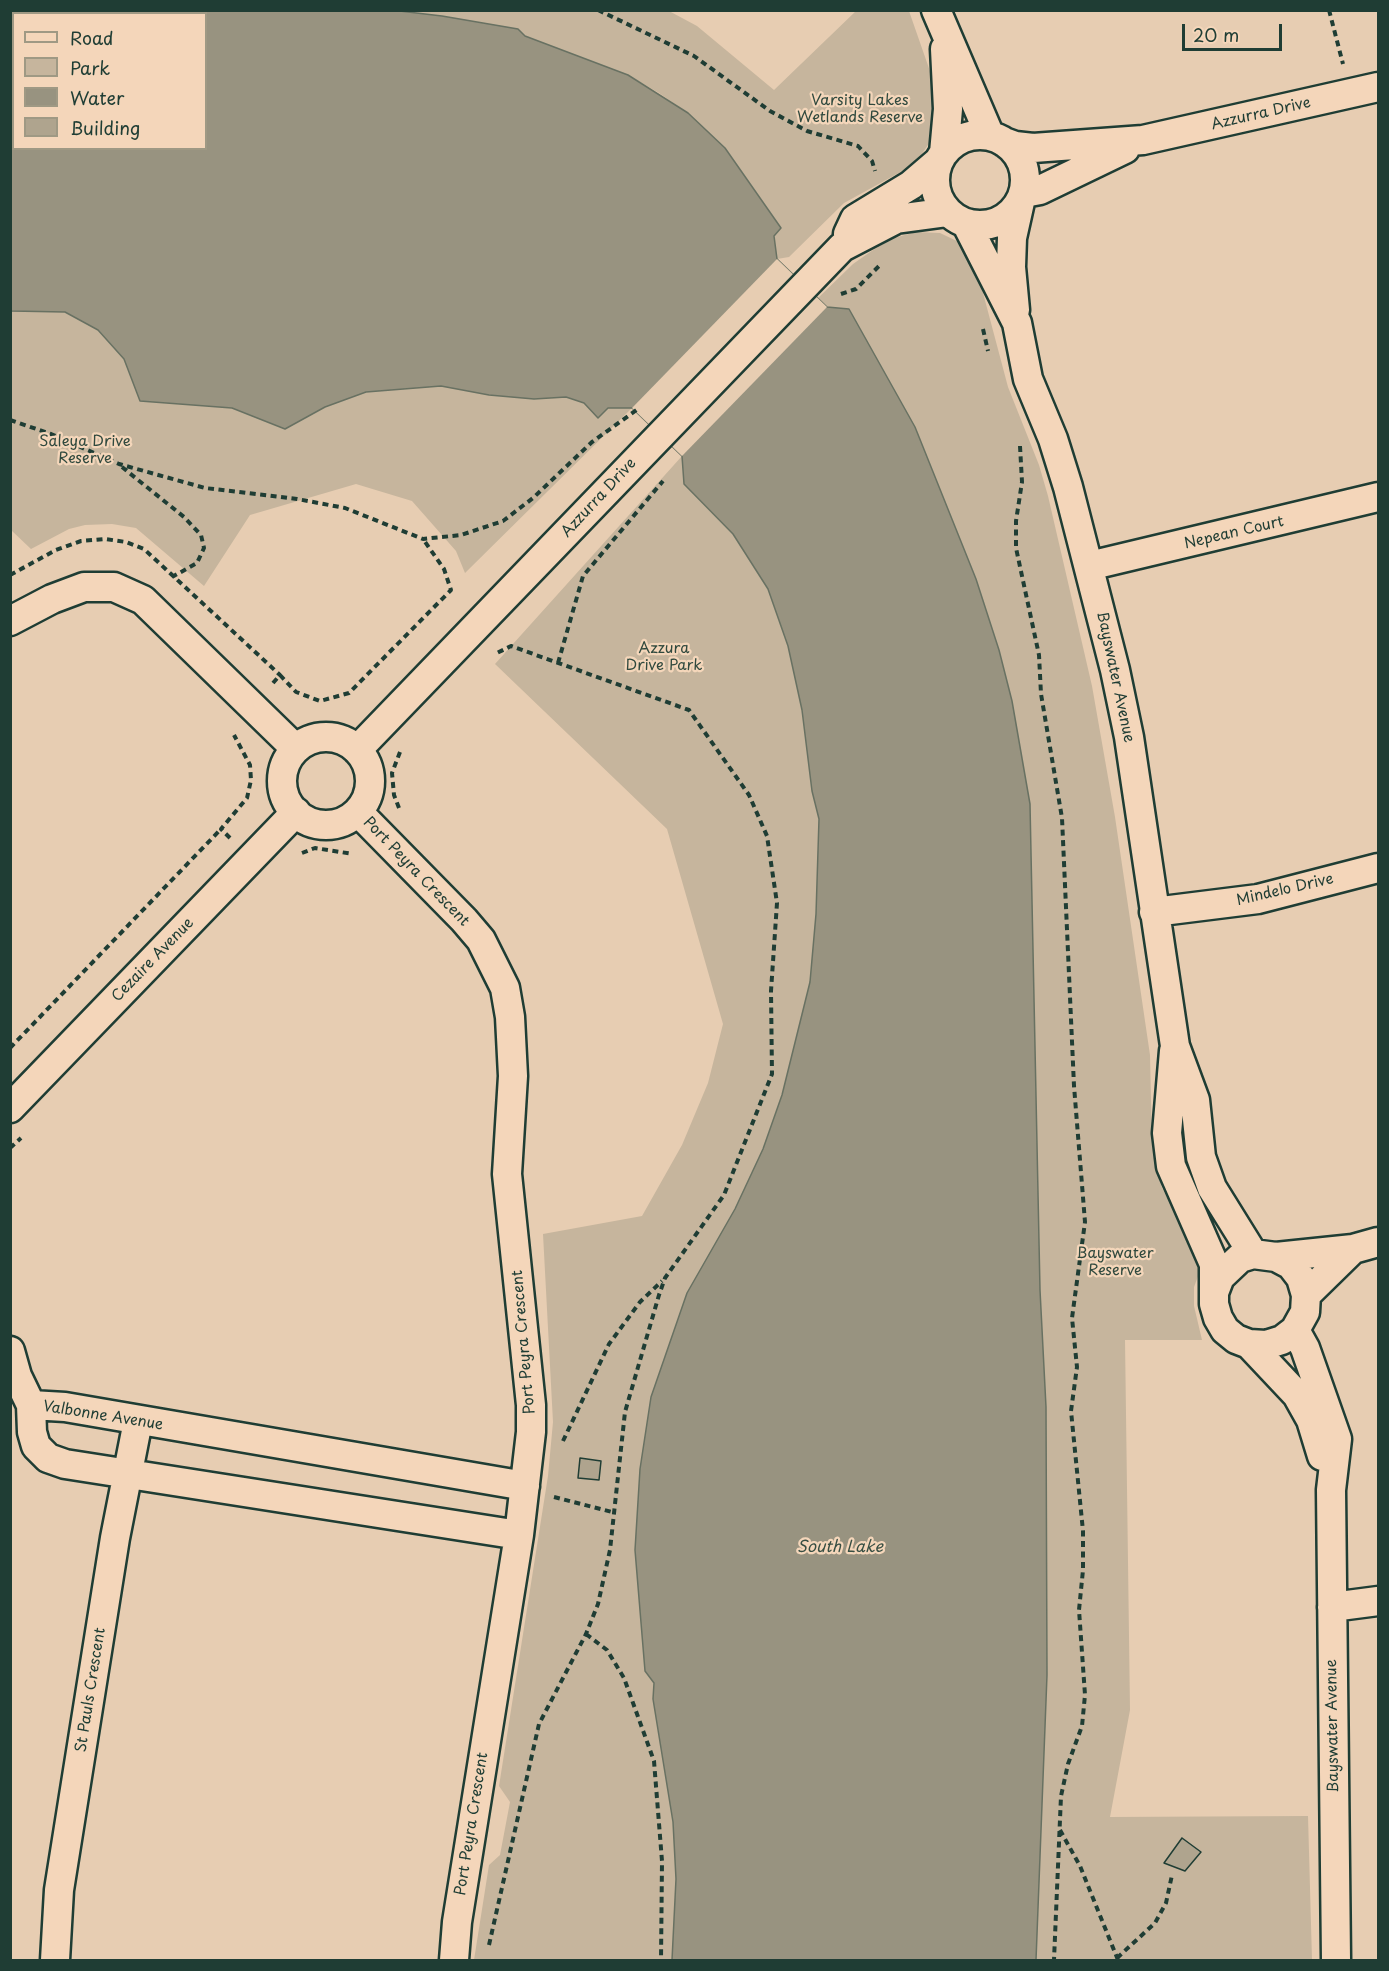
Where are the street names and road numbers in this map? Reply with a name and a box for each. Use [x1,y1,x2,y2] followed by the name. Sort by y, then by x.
[1210,94,1312,134] street label: Azzurra Drive
[558,455,640,541] street label: Azzurra Drive
[1183,513,1285,553] street label: Nepean Court
[1092,610,1138,744] street label: Bayswater Avenue
[359,814,473,930] street label: Port Peyra Crescent
[1235,870,1335,910] street label: Mindelo Drive
[108,914,198,1006] street label: Cezaire Avenue
[509,1269,539,1415] street label: Port Peyra Crescent
[42,1398,164,1434] street label: Valbonne Avenue
[72,1627,110,1753] street label: St Pauls Crescent
[1323,1659,1343,1793] street label: Bayswater Avenue
[452,1751,492,1897] street label: Port Peyra Crescent

